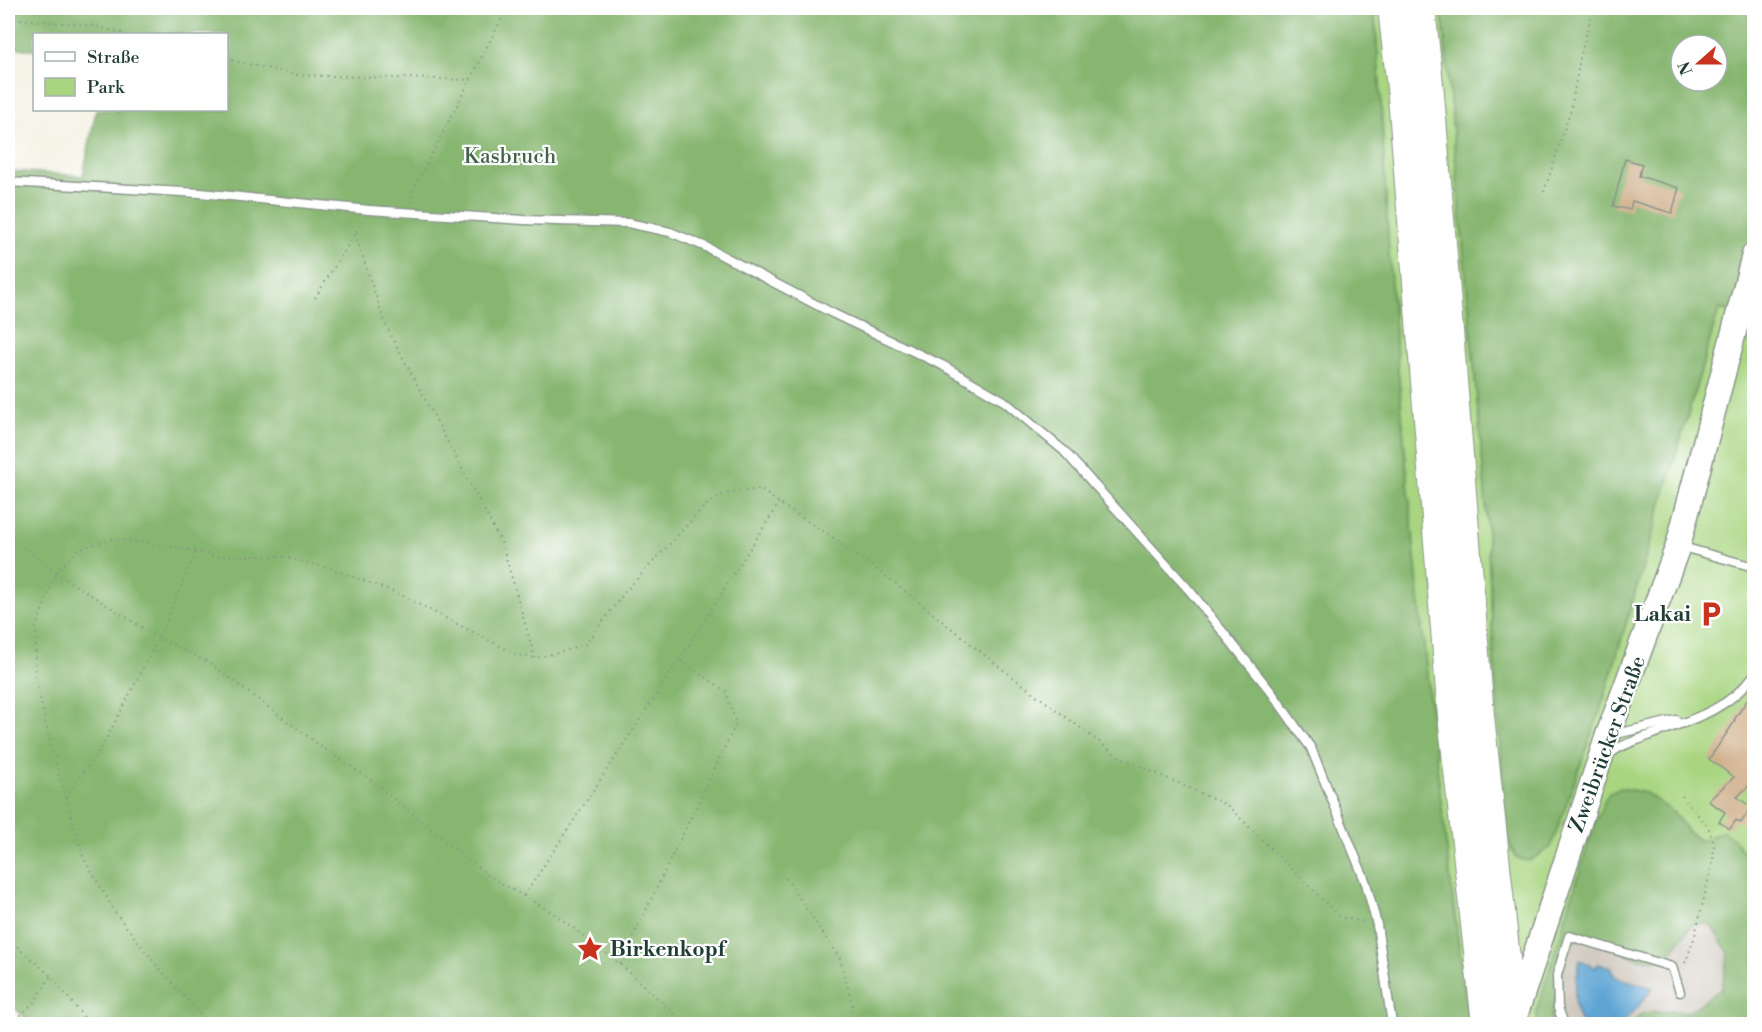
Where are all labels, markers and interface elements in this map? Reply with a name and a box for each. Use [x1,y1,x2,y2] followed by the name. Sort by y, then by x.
[33,33,228,111] legend
[1669,33,1729,93] north arrow
[87,46,140,69] text: Straße
[1674,58,1698,78] text: N
[87,76,126,99] text: Park
[464,144,557,170] park label: Kasbruch
[1696,599,1726,629] parking icon: Lakai
[1634,602,1691,628] place label: Lakai
[1564,653,1652,836] street label: Zweibrücker Straße
[575,934,605,964] place icon: Birkenkopf
[610,937,728,963] place label: Birkenkopf

